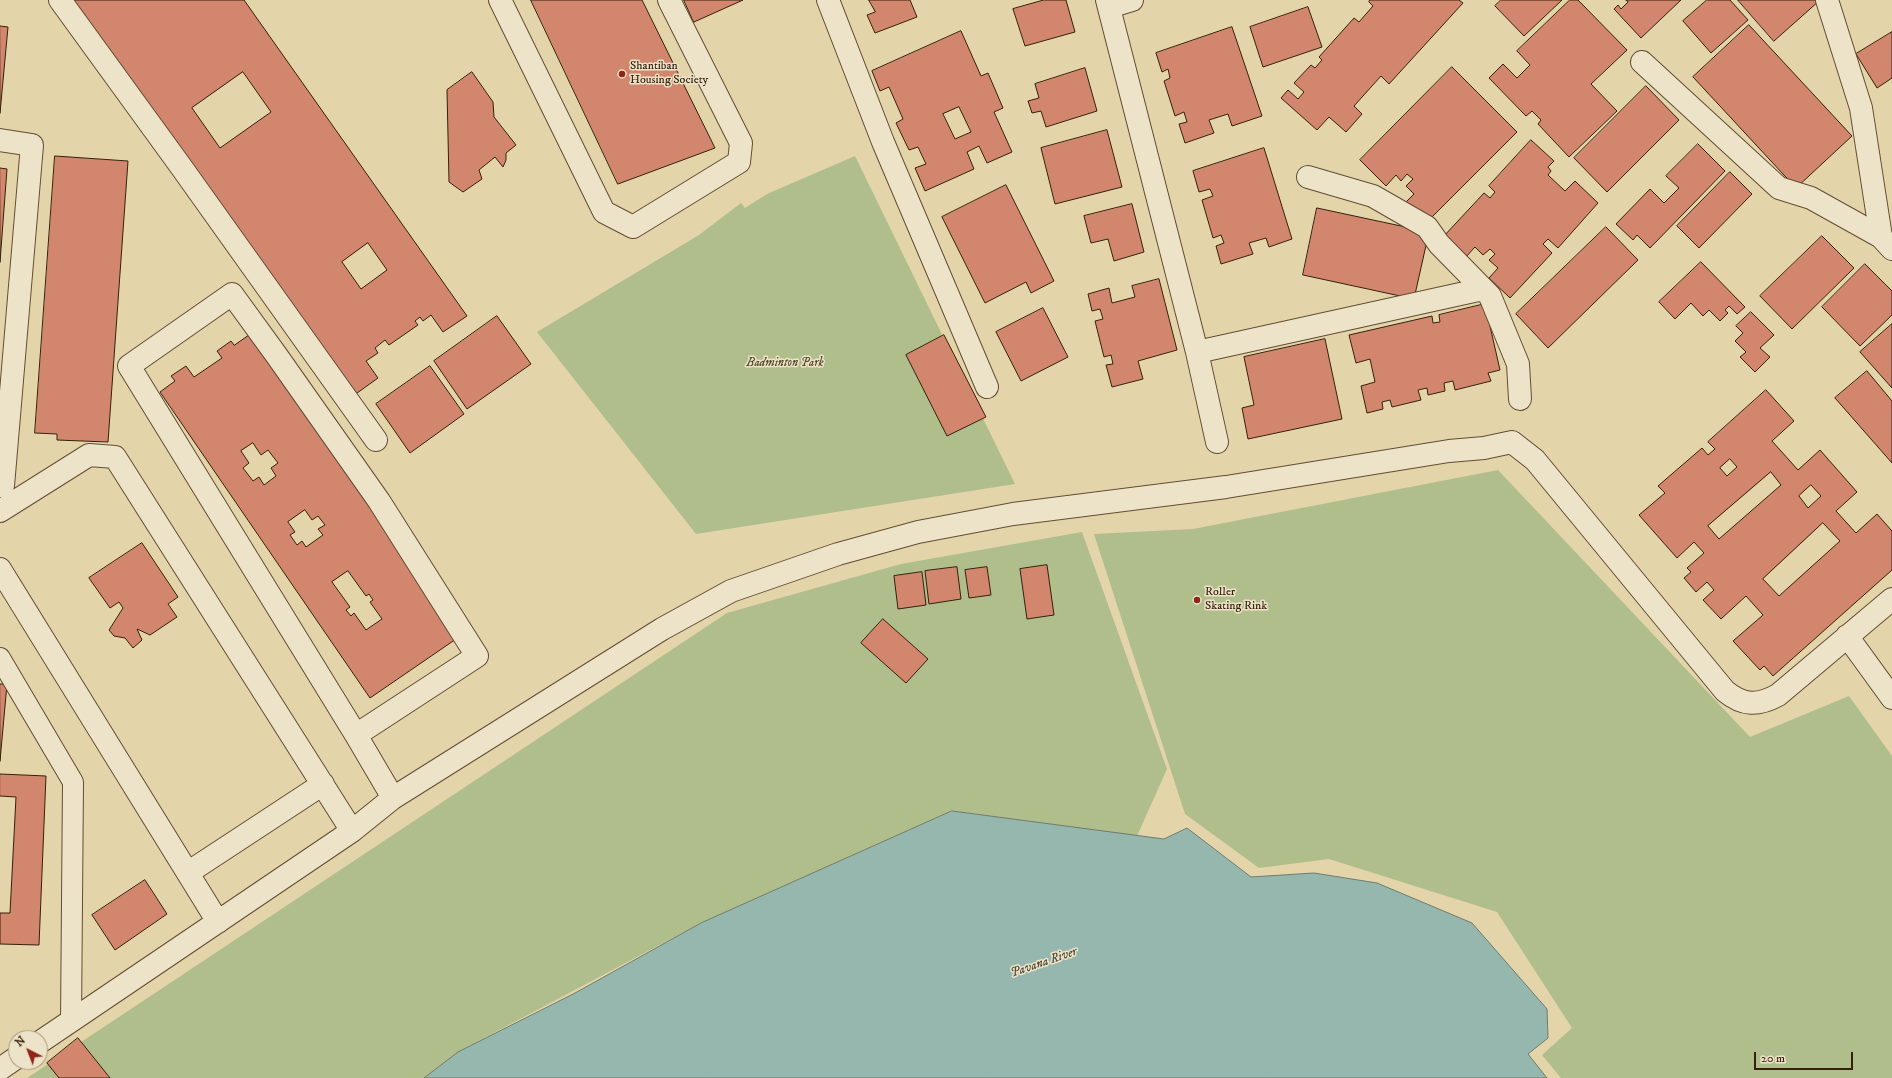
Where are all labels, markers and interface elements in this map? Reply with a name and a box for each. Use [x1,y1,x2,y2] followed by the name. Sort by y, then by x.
[630,60,708,88] place label: Shantiban Housing Society
[617,69,627,79] marker: Shantiban Housing Society
[746,357,824,371] park label: Badminton Park
[1205,586,1267,614] place label: Roller Skating Rink
[1192,595,1202,605] marker: Roller Skating Rink
[1009,944,1079,982] water label: Pavana River
[8,1030,48,1070] north arrow
[13,1034,29,1050] text: N
[1756,1044,1855,1070] scale bar
[1761,1051,1785,1066] text: 20 m

